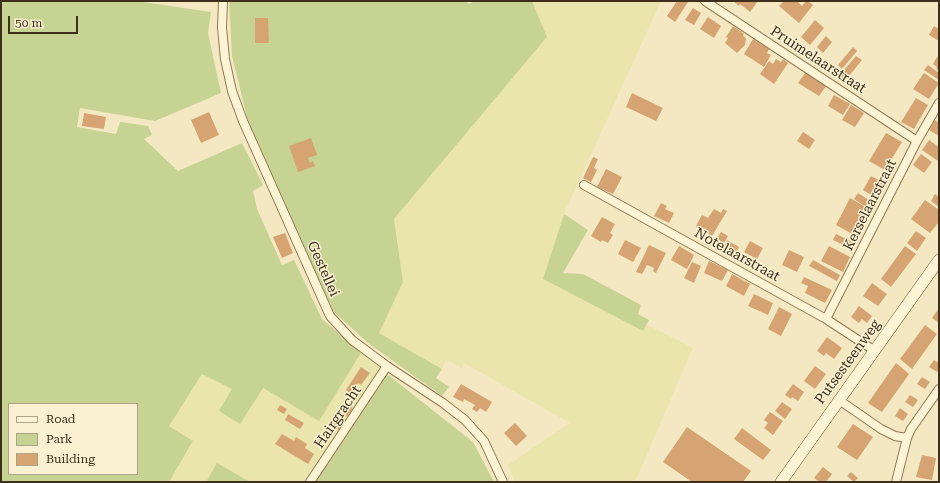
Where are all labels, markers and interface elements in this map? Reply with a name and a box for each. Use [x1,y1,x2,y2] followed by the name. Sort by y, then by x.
[10,8,80,34] scale bar
[15,16,42,30] text: 50 m
[767,23,869,97] street label: Pruimelaarstraat
[840,157,900,253] street label: Kerselaarstraat
[691,225,783,285] street label: Notelaarstraat
[303,239,343,299] street label: Gestellei
[812,316,884,408] street label: Putsesteenweg
[311,382,365,452] street label: Hairgracht
[8,403,138,475] legend
[46,412,75,426] text: Road
[46,432,72,446] text: Park
[46,452,95,466] text: Building

